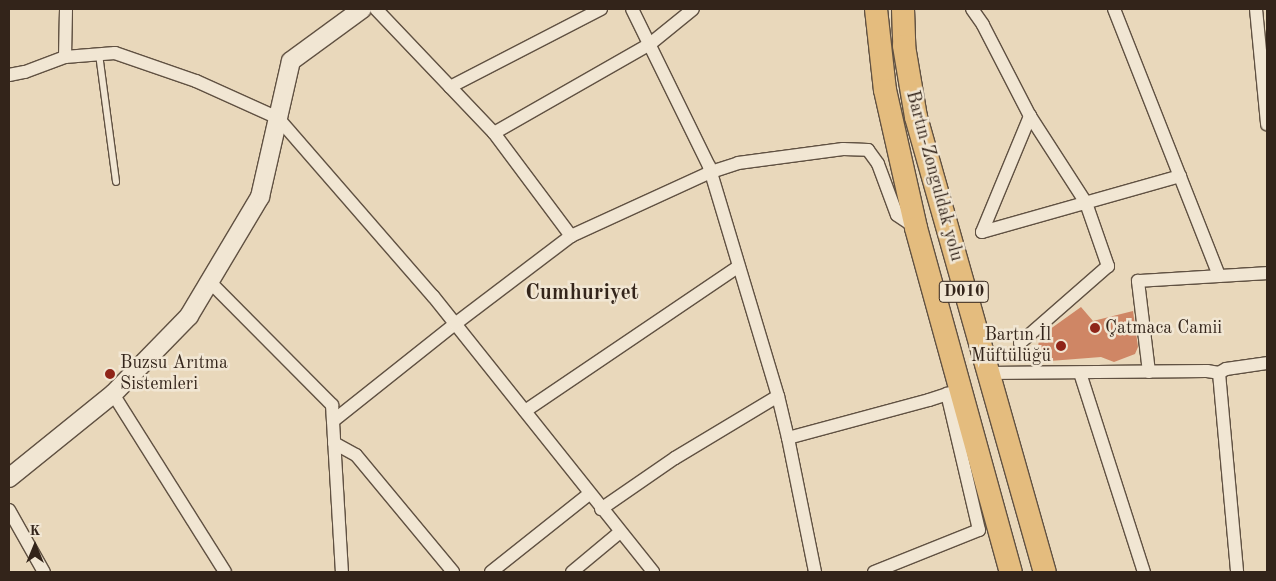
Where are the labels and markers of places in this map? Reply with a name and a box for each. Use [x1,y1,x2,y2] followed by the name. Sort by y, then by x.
[1105,317,1222,339] place label: Çatmaca Camii
[1089,322,1101,334] marker: Çatmaca Camii
[971,325,1051,368] place label: Bartın İl Müftülüğü
[1055,340,1067,352] marker: Bartın İl Müftülüğü
[120,353,228,396] place label: Buzsu Arıtma Sistemleri
[104,368,116,380] marker: Buzsu Arıtma Sistemleri

